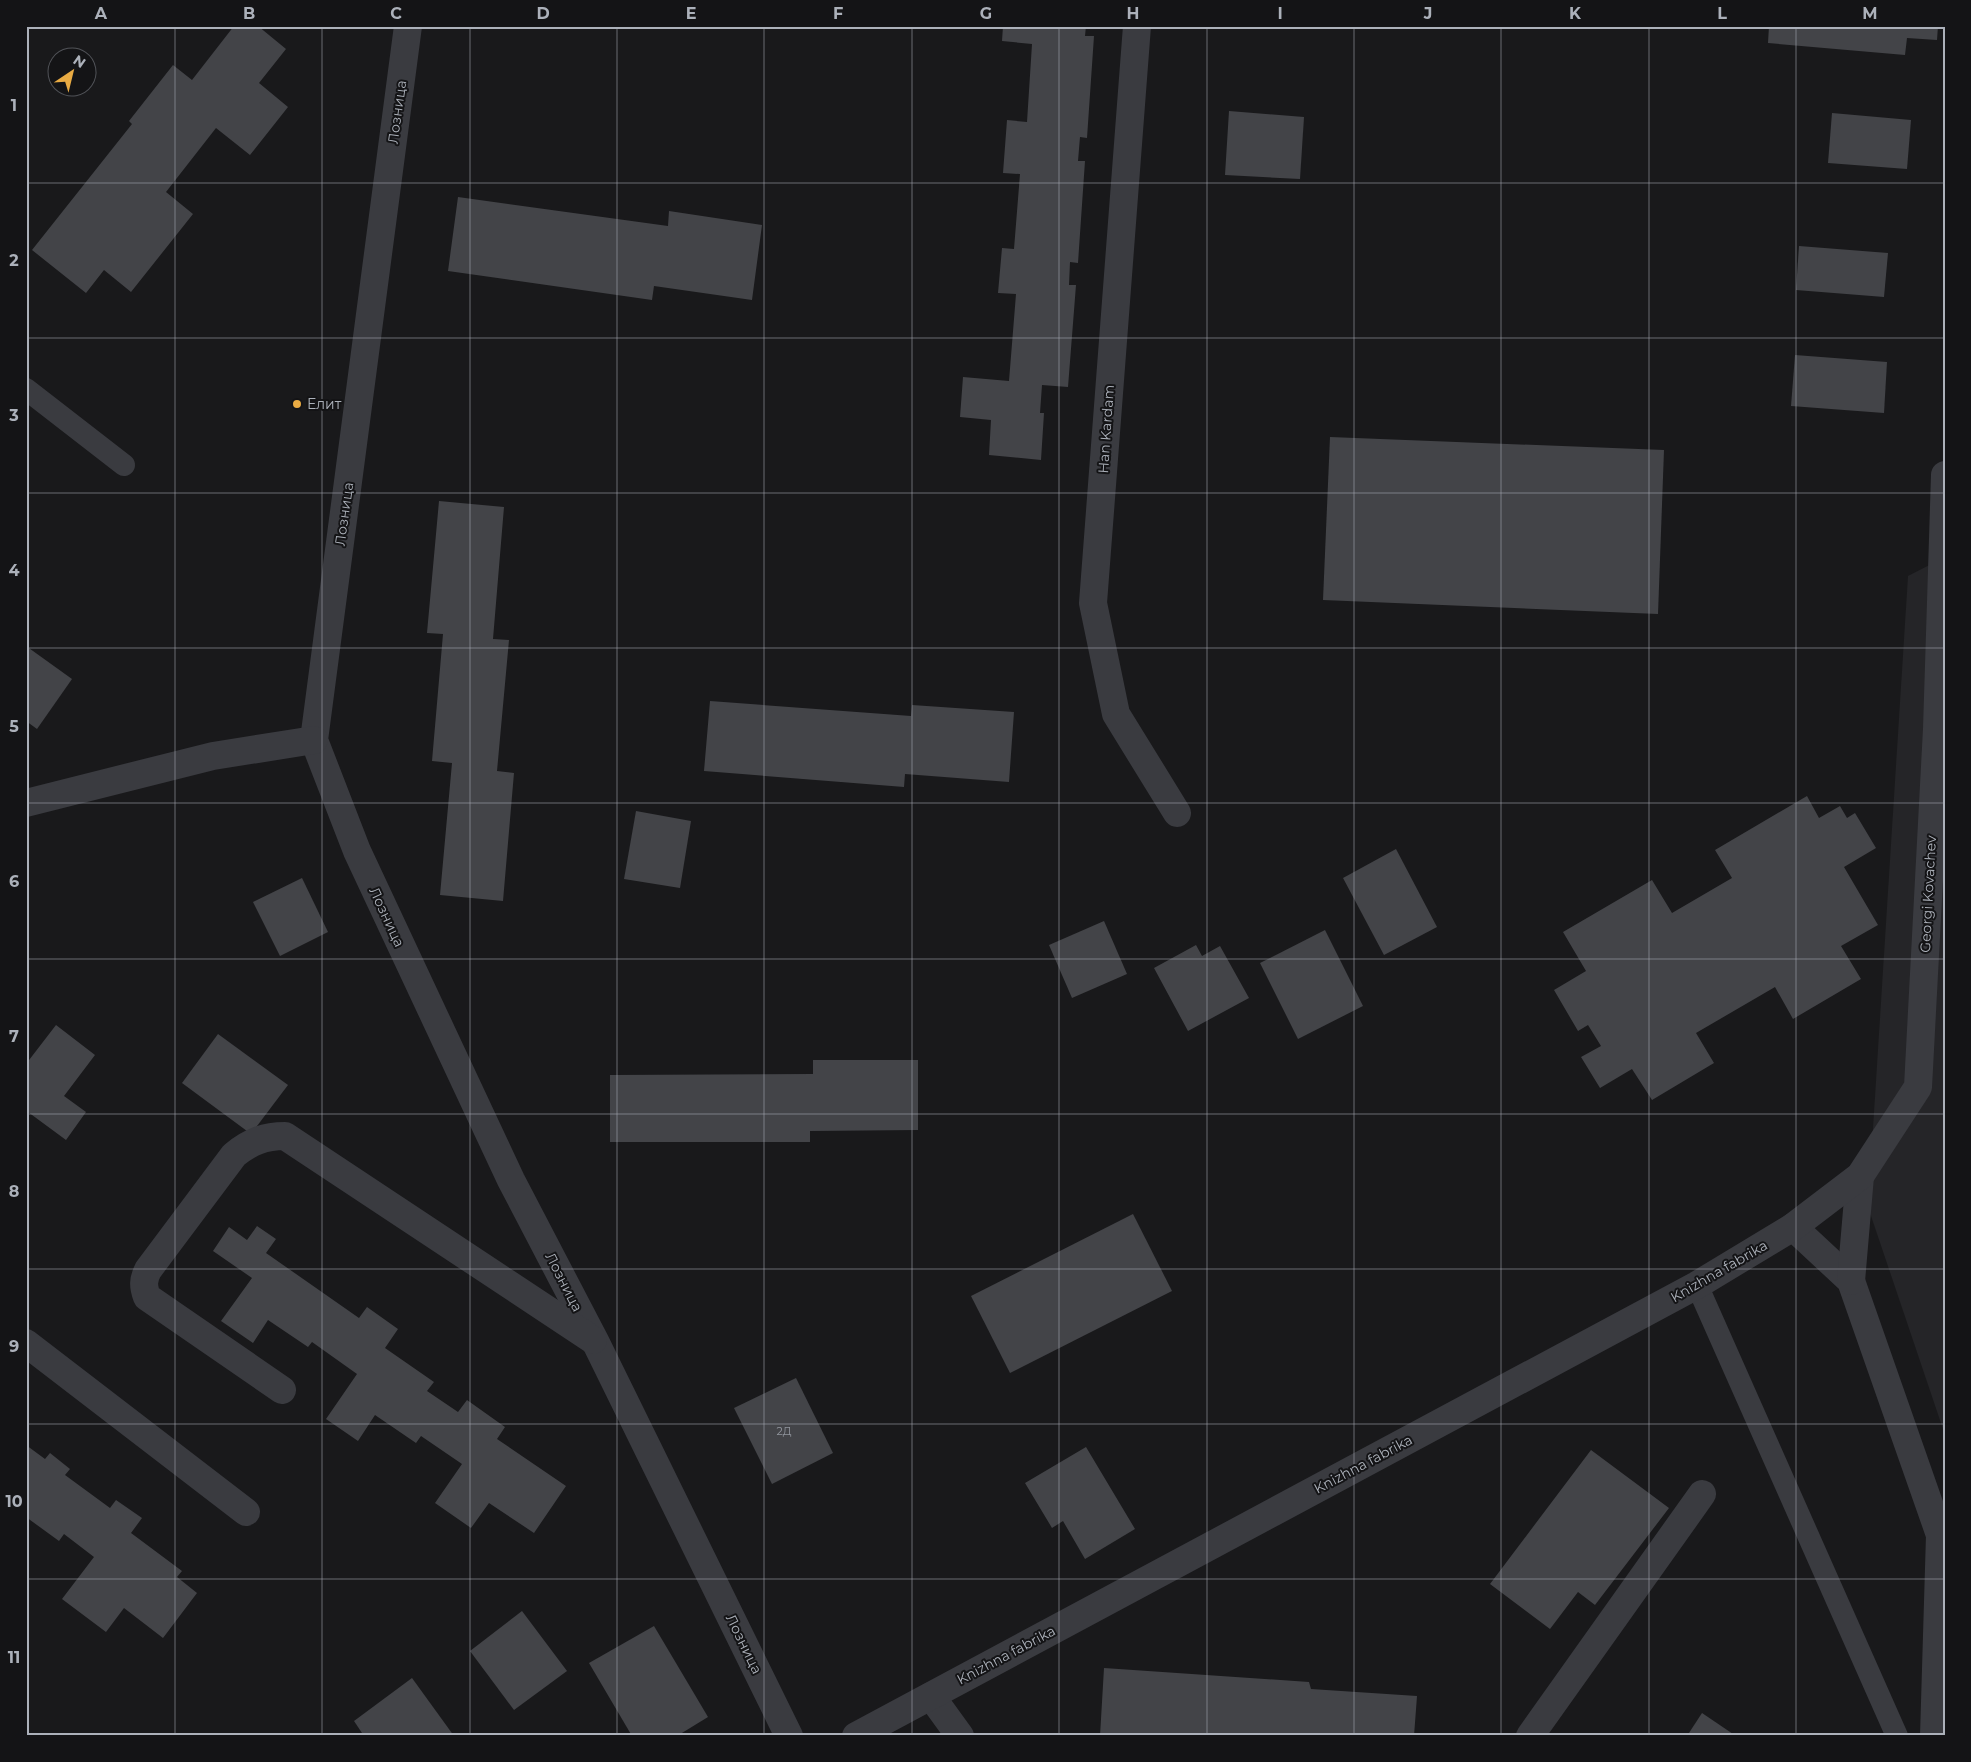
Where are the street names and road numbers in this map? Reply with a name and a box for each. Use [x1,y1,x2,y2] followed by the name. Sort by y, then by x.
[384,79,410,145] street label: Лозница
[1094,384,1118,474] street label: Han Kardam
[331,481,357,547] street label: Лозница
[1916,834,1940,953] street label: Georgi Kovachev
[365,884,409,950] street label: Лозница
[1667,1236,1771,1306] street label: Knizhna fabrika
[541,1249,587,1315] street label: Лозница
[1311,1430,1415,1498] street label: Knizhna fabrika
[722,1611,766,1677] street label: Лозница
[954,1621,1058,1689] street label: Knizhna fabrika

